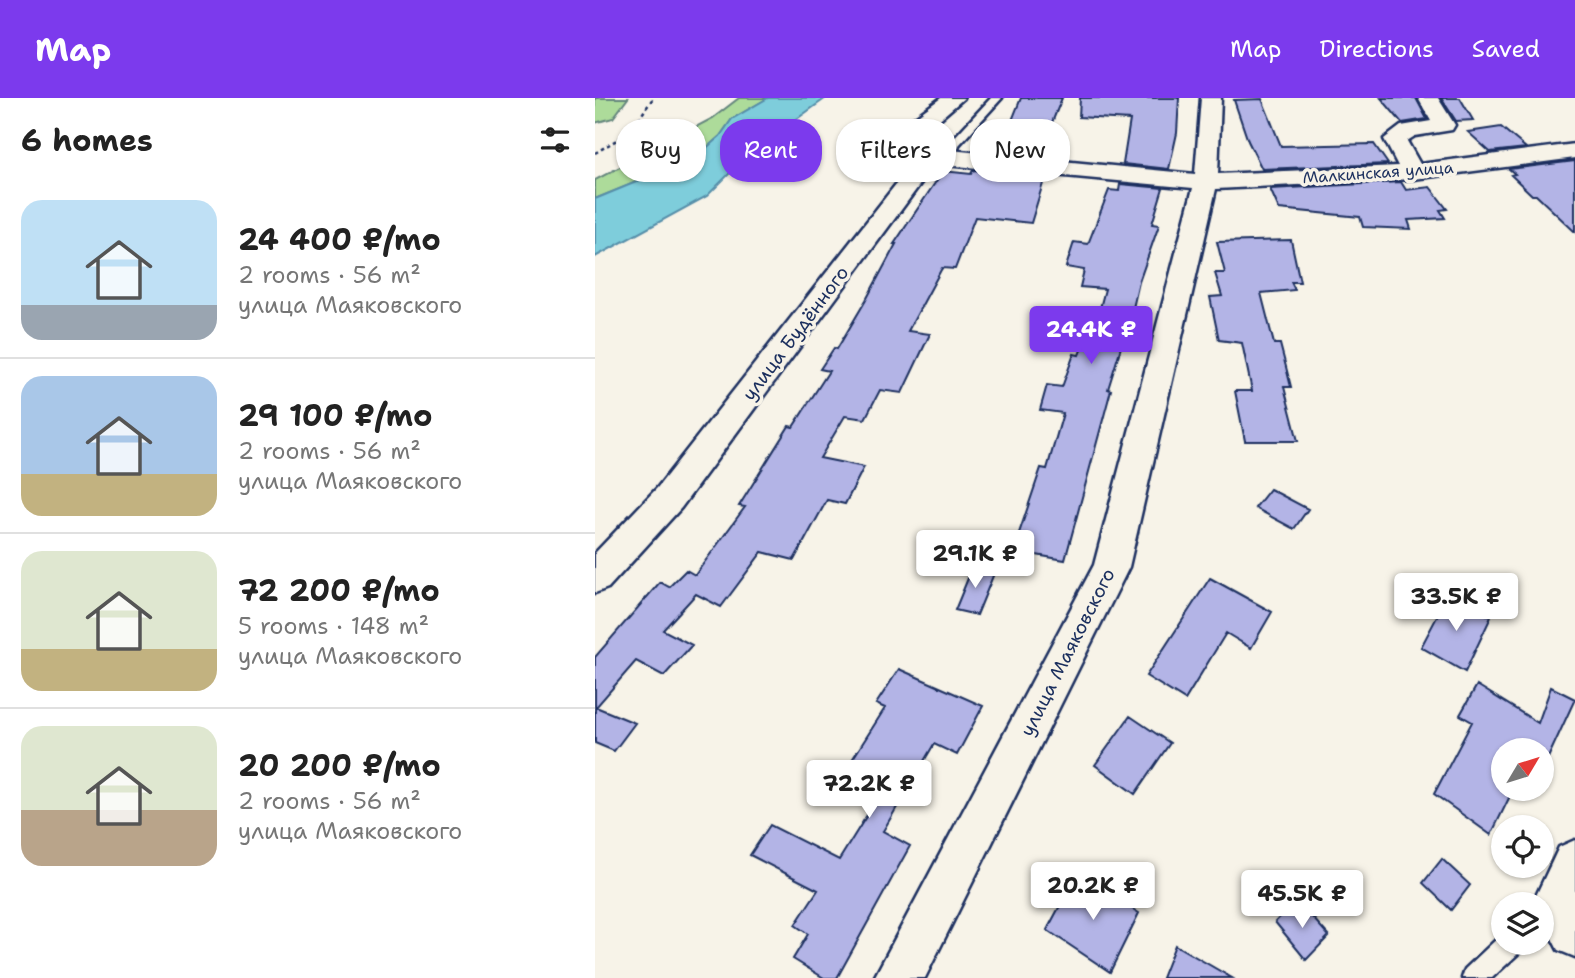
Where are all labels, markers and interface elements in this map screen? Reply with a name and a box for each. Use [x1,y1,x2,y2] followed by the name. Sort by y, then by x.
[35,27,111,72] text: Map
[1230,33,1281,65] text: Map
[1319,33,1434,65] text: Directions
[1472,33,1540,65] text: Saved
[616,119,706,182] chip: Buy
[720,119,822,182] chip: Rent
[836,119,956,182] chip: Filters
[970,119,1070,182] chip: New
[21,120,153,161] text: 6 homes
[536,121,574,159] icon: filters
[1302,157,1454,188] street label: Малкинская улица
[238,219,441,260] text: 24 400 ₽/mo
[77,228,161,312] icon: home
[238,260,421,290] text: 2 rooms · 56 m²
[737,261,854,406] street label: улица Будённого
[238,290,462,320] text: улица Маяковского
[1026,306,1156,366] pin: 24.4K ₽
[1046,314,1137,344] text: 24.4K ₽
[238,395,433,436] text: 29 100 ₽/mo
[77,404,161,488] icon: home
[238,436,421,466] text: 2 rooms · 56 m²
[238,466,462,496] text: улица Маяковского
[910,531,1040,590] pin: 29.1K ₽
[932,538,1018,568] text: 29.1K ₽
[1014,564,1121,740] street label: улица Маяковского
[238,570,440,611] text: 72 200 ₽/mo
[1391,574,1521,633] pin: 33.5K ₽
[77,579,161,663] icon: home
[1410,581,1502,611] text: 33.5K ₽
[238,611,429,641] text: 5 rooms · 148 m²
[238,641,462,671] text: улица Маяковского
[1491,738,1554,802] north arrow
[1491,738,1554,955] map controls
[238,745,441,786] text: 20 200 ₽/mo
[77,754,161,838] icon: home
[804,760,934,820] pin: 72.2K ₽
[823,768,915,798] text: 72.2K ₽
[238,786,421,816] text: 2 rooms · 56 m²
[1491,815,1554,878] button: locate
[238,816,462,846] text: улица Маяковского
[1028,862,1158,922] pin: 20.2K ₽
[1047,870,1139,900] text: 20.2K ₽
[1237,870,1367,930] pin: 45.5K ₽
[1257,878,1347,908] text: 45.5K ₽
[1491,892,1554,955] button: layers

